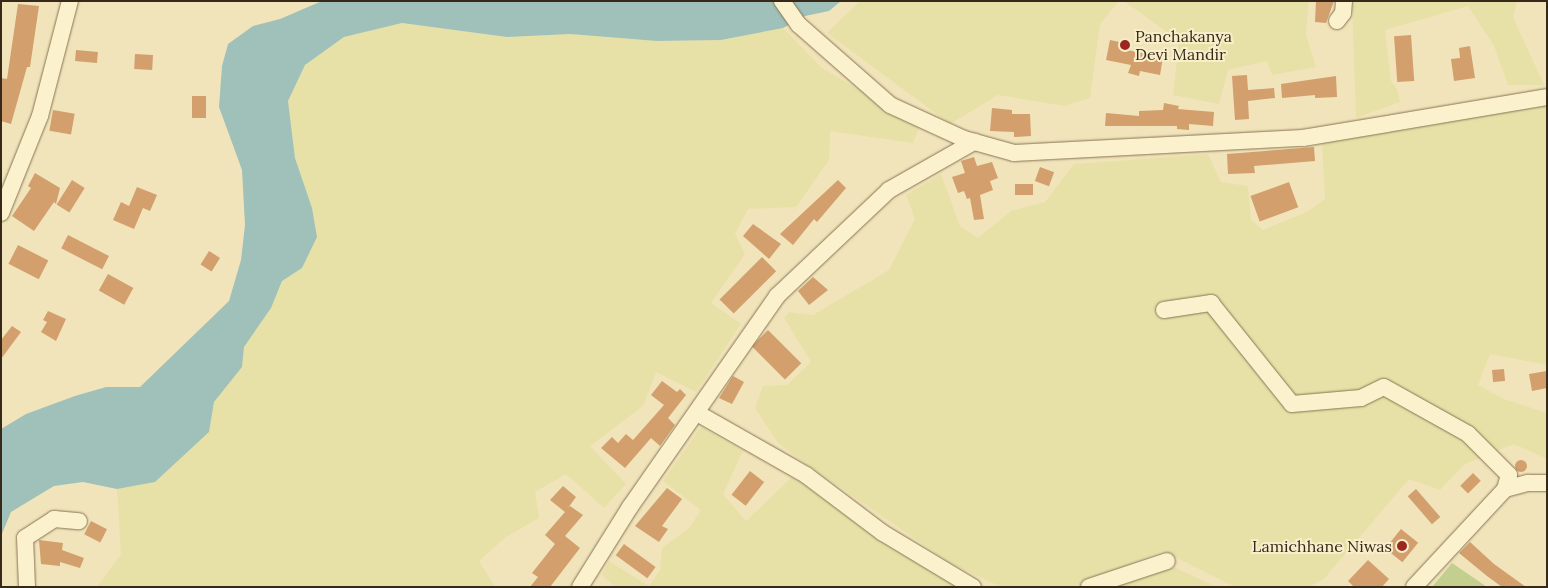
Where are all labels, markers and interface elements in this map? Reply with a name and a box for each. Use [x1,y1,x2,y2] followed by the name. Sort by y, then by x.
[1135,26,1232,64] place label: Panchakanya Devi Mandir
[1119,39,1131,51] marker: Panchakanya Devi Mandir
[1252,536,1392,556] place label: Lamichhane Niwas
[1396,540,1408,552] marker: Lamichhane Niwas

